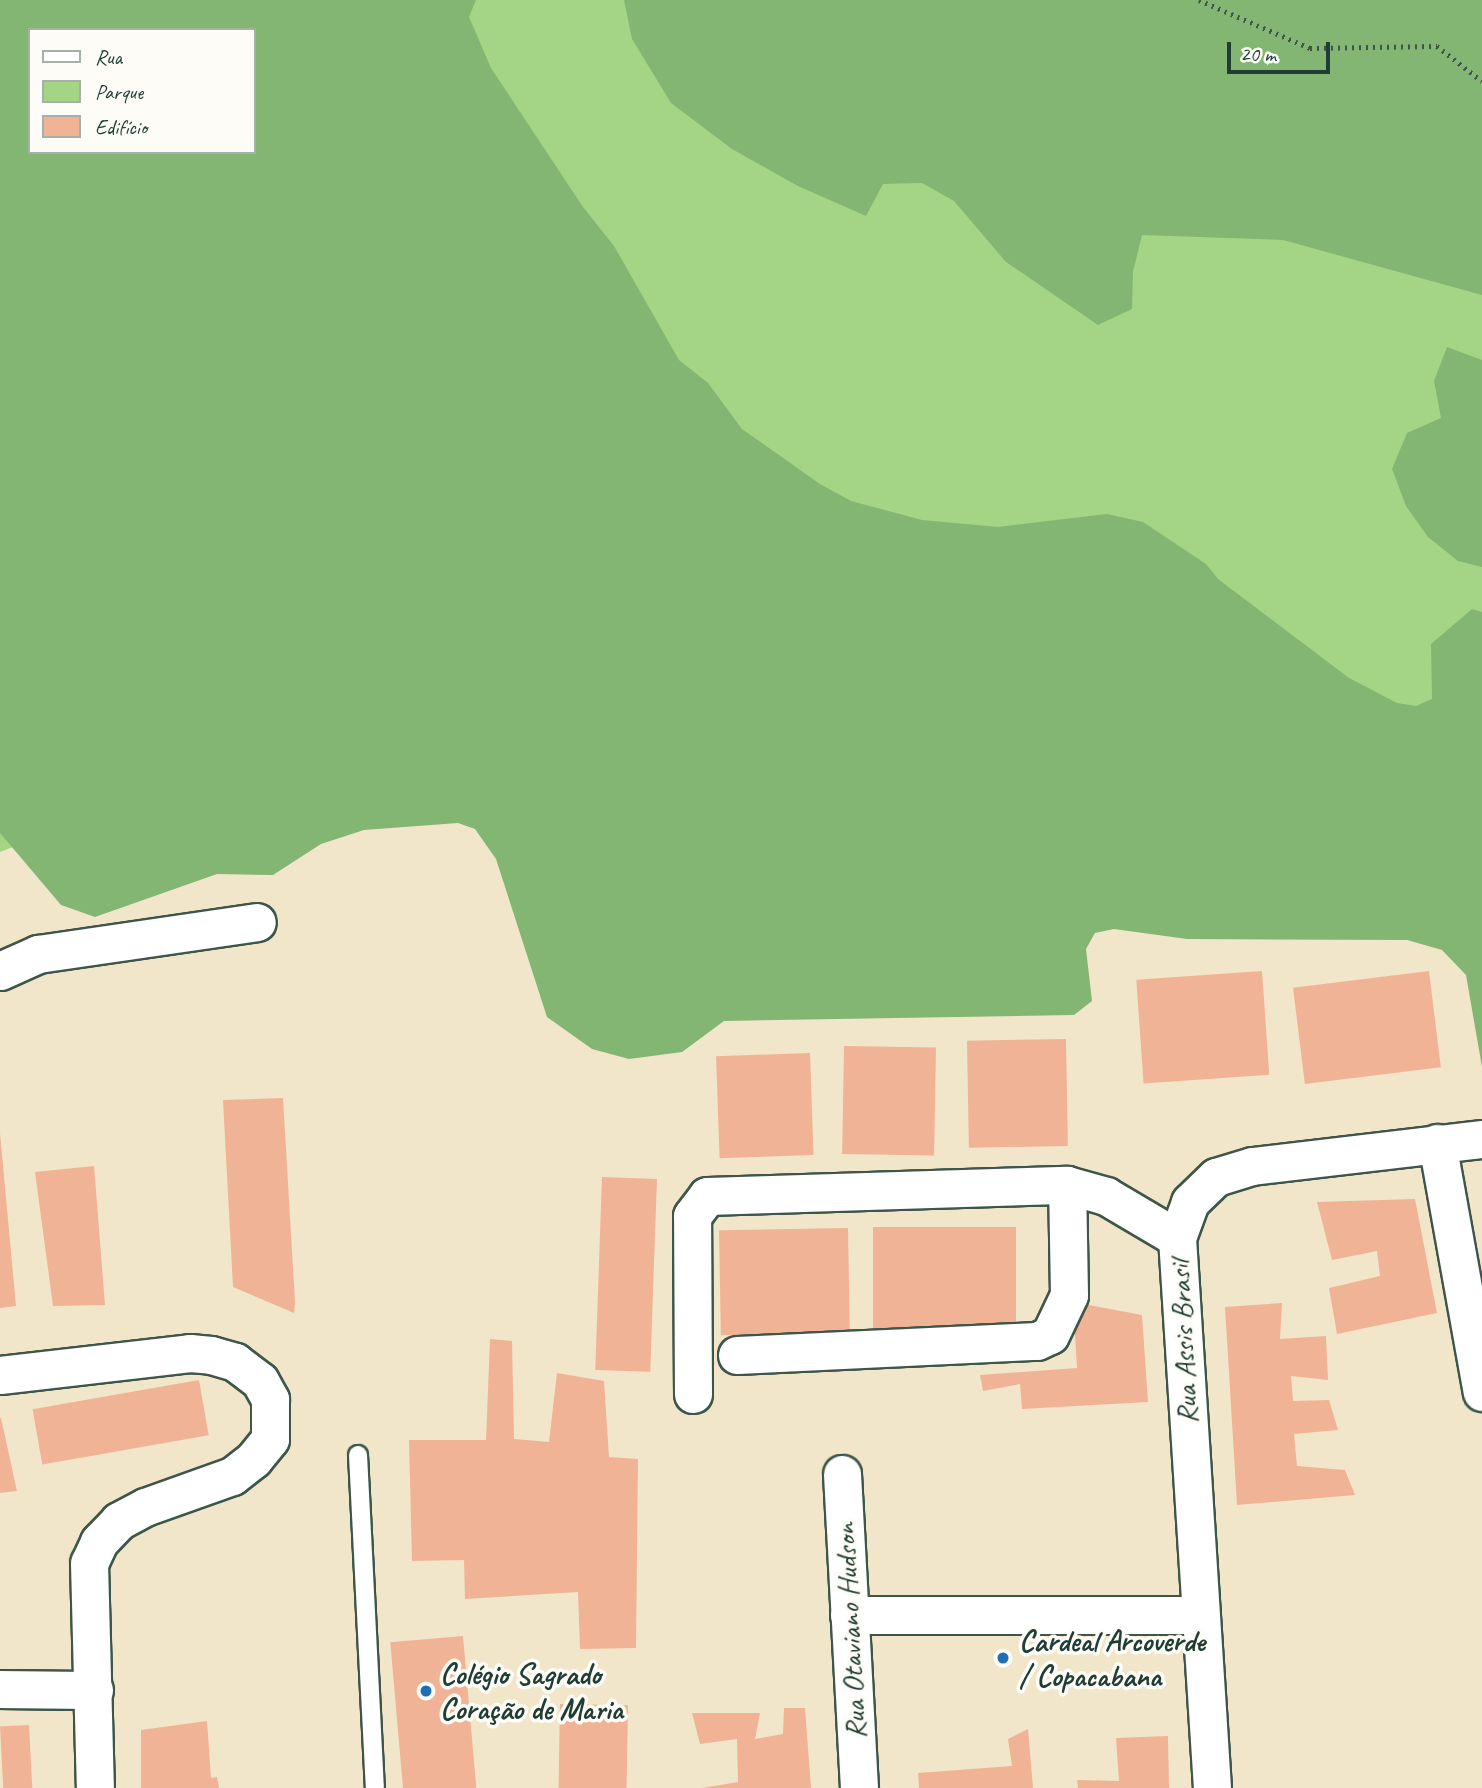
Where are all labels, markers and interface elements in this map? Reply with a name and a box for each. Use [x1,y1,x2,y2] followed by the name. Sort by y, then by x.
[28,28,256,154] legend
[1230,28,1333,72] scale bar
[1240,41,1276,67] text: 20 m
[95,44,122,70] text: Rua
[95,79,143,105] text: Parque
[95,114,147,140] text: Edifício
[1161,1259,1205,1425] street label: Rua Assis Brasil
[826,1522,874,1740] street label: Rua Otaviano Hudson
[1019,1623,1205,1694] place label: Cardeal Arcoverde / Copacabana
[993,1648,1013,1668] marker: Cardeal Arcoverde / Copacabana
[440,1656,624,1726] place label: Colégio Sagrado Coração de Maria
[418,1683,434,1699] marker: Colégio Sagrado Coração de Maria

